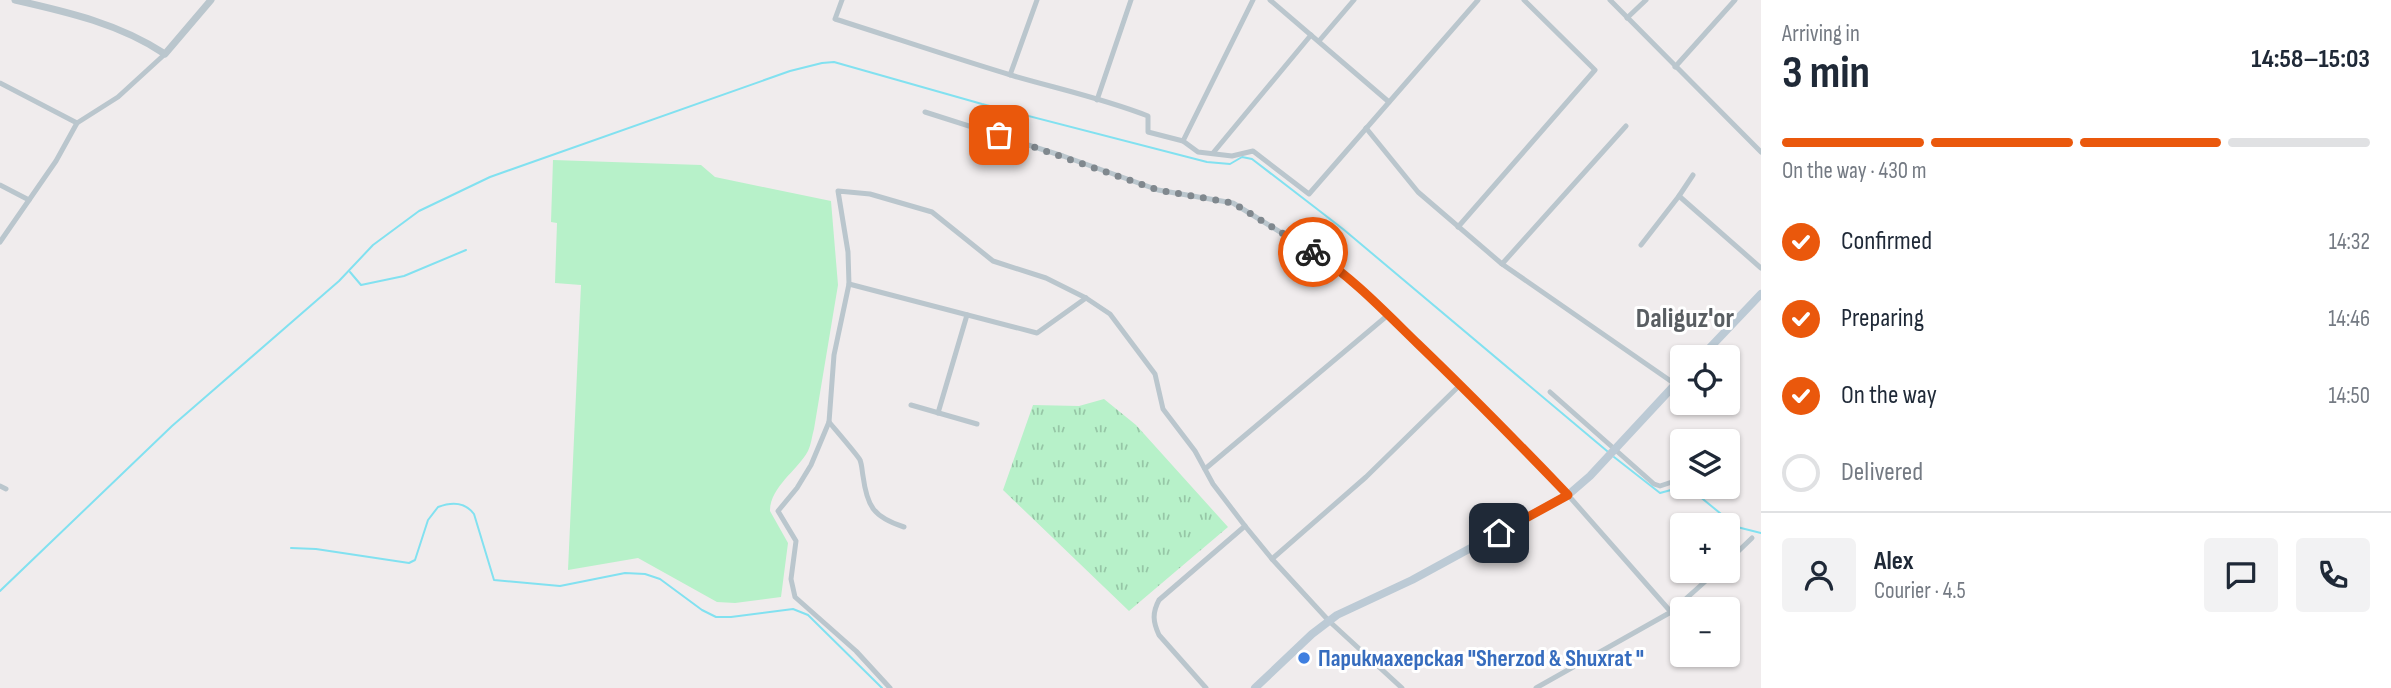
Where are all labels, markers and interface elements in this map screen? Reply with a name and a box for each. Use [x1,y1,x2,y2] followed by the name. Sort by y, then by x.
[1782,20,1860,48] text: Arriving in
[2251,44,2370,75] text: 14:58–15:03
[1782,46,1870,101] text: 3 min
[969,105,1029,165] pin
[980,116,1018,154] icon: bag
[1782,157,1927,185] text: On the way · 430 m
[1278,217,1348,287] courier
[1782,223,1820,261] icon: check
[1841,226,1932,257] text: Confirmed
[2329,228,2370,256] text: 14:32
[1294,233,1332,271] icon: bike
[1782,300,1820,338] icon: check
[1636,302,1734,335] district label: Daliguz'or
[1841,303,1924,334] text: Preparing
[2328,305,2370,333] text: 14:46
[1670,345,1740,667] map controls
[1670,345,1740,415] button: locate
[1782,377,1820,415] icon: check
[1841,380,1937,411] text: On the way
[2329,382,2370,410] text: 14:50
[1670,429,1740,499] button: layers
[1841,457,1923,488] text: Delivered
[1469,503,1529,563] pin
[1670,513,1740,583] button: +
[1480,514,1518,552] icon: home
[1782,538,1856,612] button: person
[2204,538,2278,612] button: chat
[2296,538,2370,612] button: phone
[1874,546,1914,577] text: Alex
[1874,577,1966,605] text: Courier · 4.5
[1670,597,1740,667] button: −
[1318,644,1644,673] place label: Парикмахерская "Sherzod & Shuxrat "
[1296,650,1312,666] marker: Парикмахерская "Sherzod & Shuxrat "

